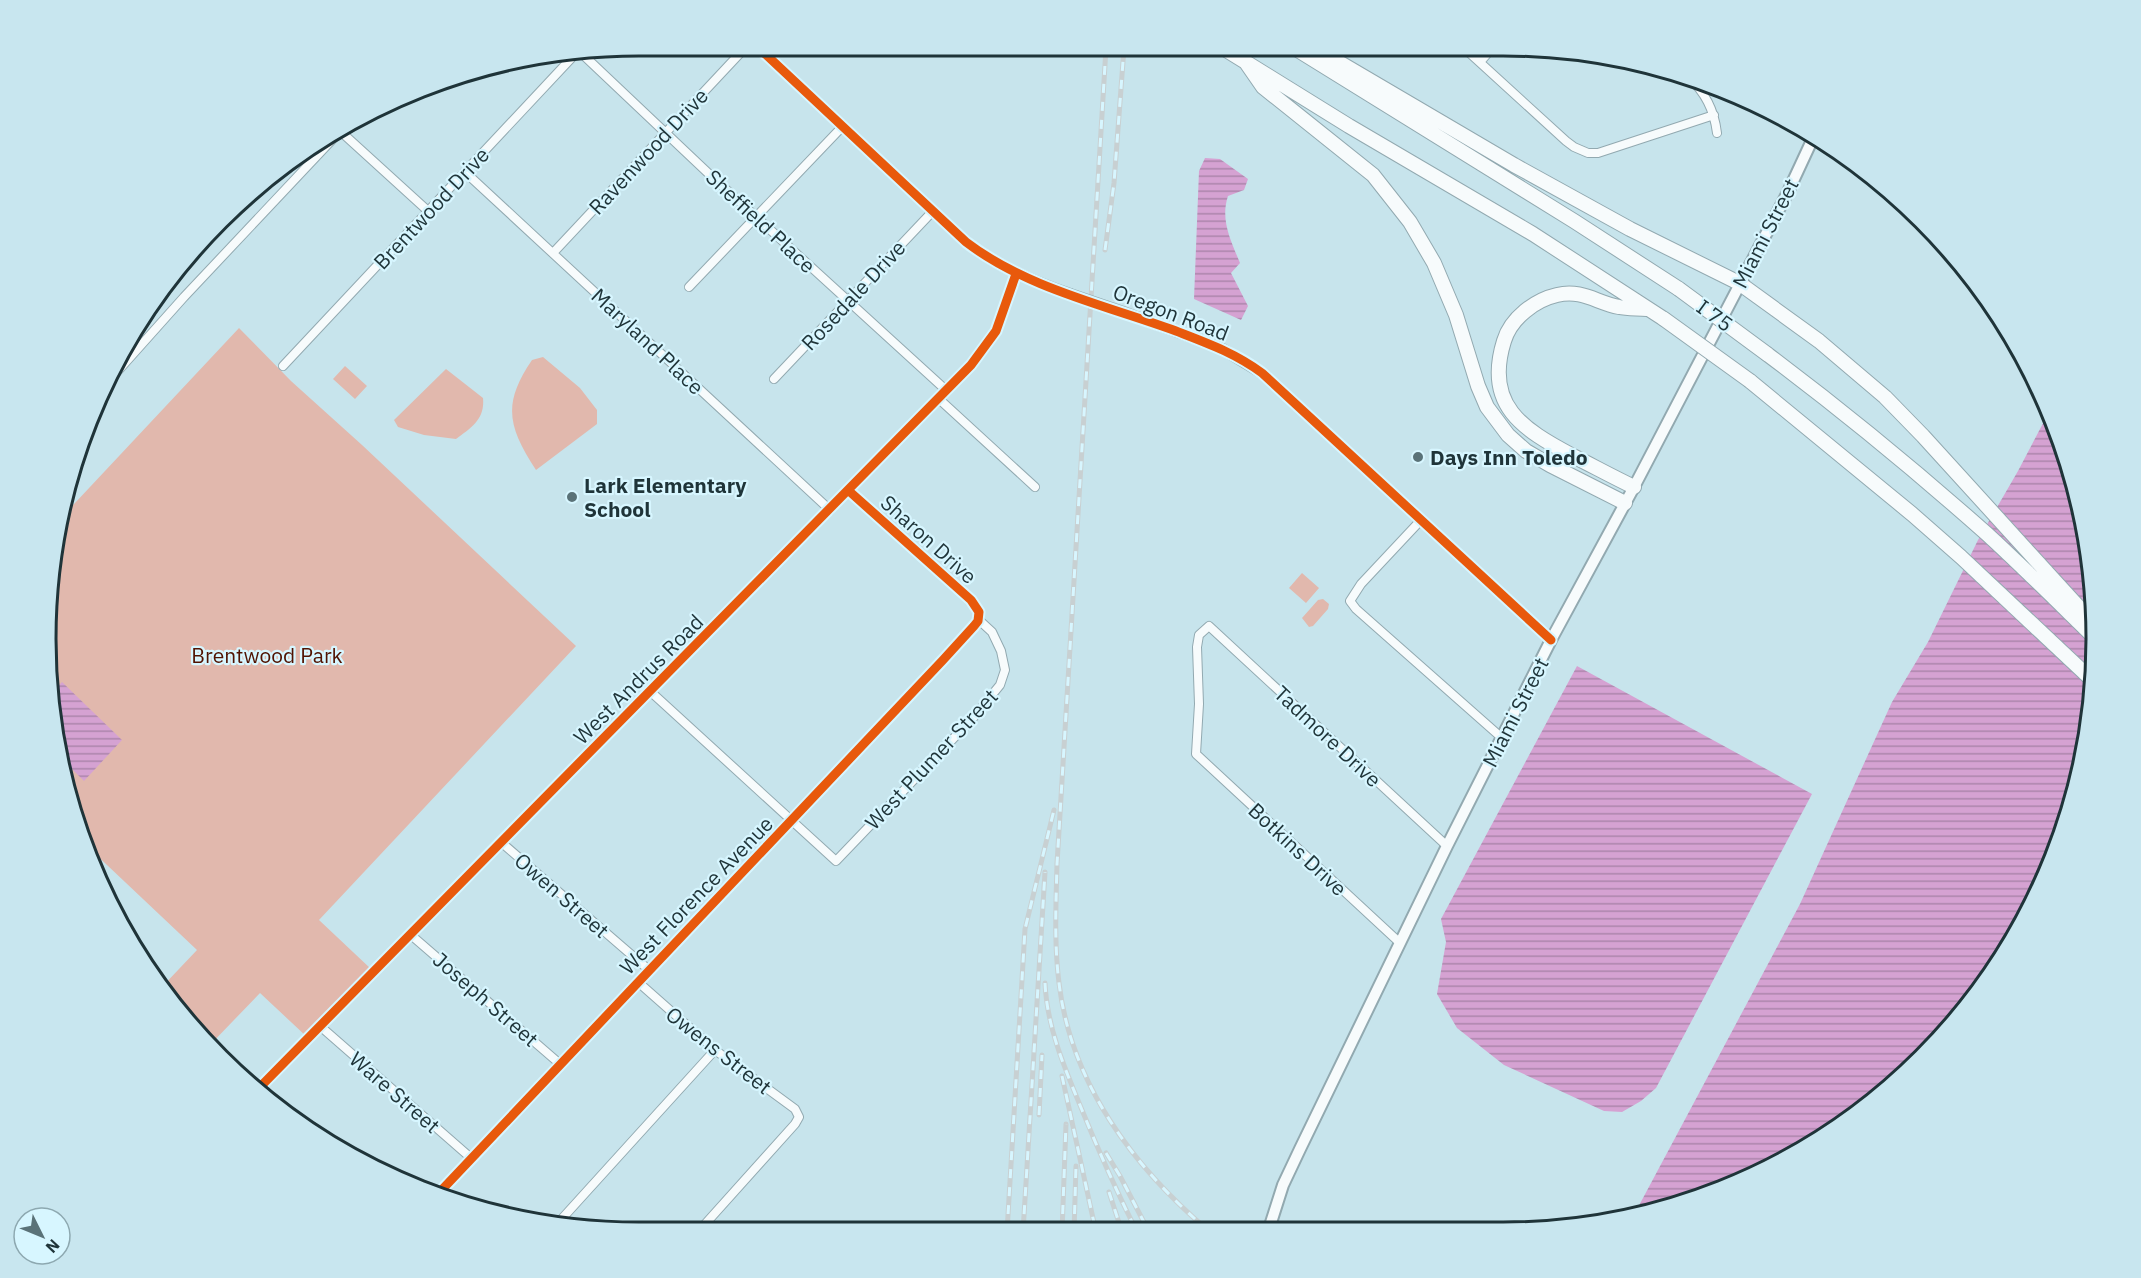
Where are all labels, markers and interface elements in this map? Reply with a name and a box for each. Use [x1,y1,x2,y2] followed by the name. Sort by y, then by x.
[582,82,714,220] street label: Ravenwood Drive
[367,141,495,275] street label: Brentwood Drive
[700,163,822,279] street label: Sheffield Place
[1725,173,1805,293] street label: Miami Street
[795,234,911,356] street label: Rosedale Drive
[1109,277,1233,347] street label: Oregon Road
[586,282,710,400] street label: Maryland Place
[1691,292,1739,338] street label: I 75
[1430,443,1588,471] place label: Days Inn Toledo
[1411,450,1425,464] marker: Days Inn Toledo
[584,471,747,523] place label: Lark Elementary School
[875,488,983,590] street label: Sharon Drive
[565,490,579,504] marker: Lark Elementary School
[567,608,709,750] street label: West Andrus Road
[191,641,343,669] park label: Brentwood Park
[1475,652,1555,772] street label: Miami Street
[1268,679,1388,793] street label: Tadmore Drive
[858,683,1004,835] street label: West Plumer Street
[1243,796,1353,902] street label: Botkins Drive
[613,810,779,980] street label: West Florence Avenue
[509,846,615,944] street label: Owen Street
[427,945,545,1053] street label: Joseph Street
[660,1000,778,1100] street label: Owens Street
[344,1045,446,1139] street label: Ware Street
[12,1206,72,1266] north arrow
[42,1235,64,1257] text: N

